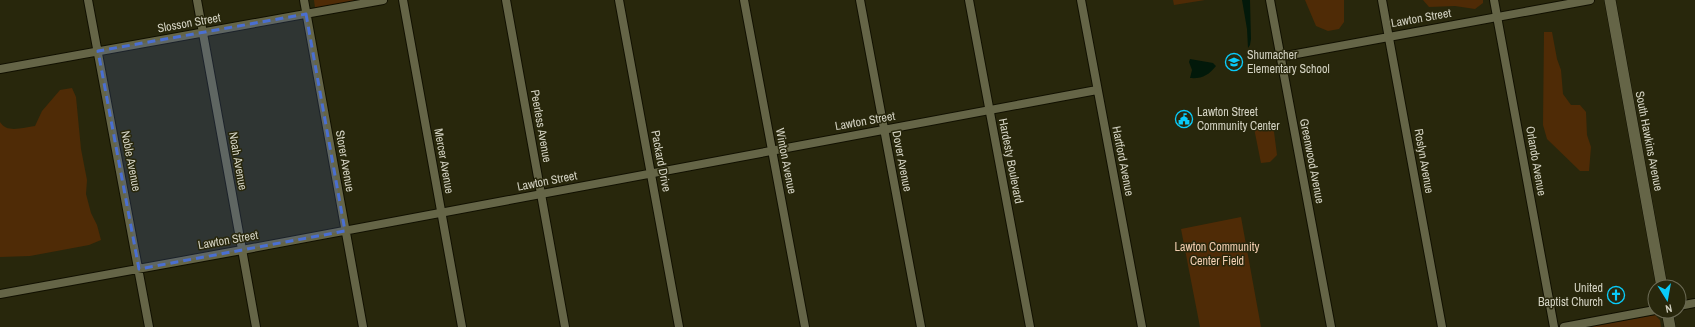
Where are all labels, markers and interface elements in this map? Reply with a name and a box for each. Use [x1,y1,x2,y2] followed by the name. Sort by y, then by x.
[1390,5,1453,31] street label: Lawton Street
[156,10,222,36] street label: Slosson Street
[1247,47,1330,77] place label: Shumacher Elementary School
[1224,52,1244,72] school or university icon: Shumacher Elementary School
[527,88,555,164] street label: Peerless Avenue
[1631,90,1667,192] street label: South Hawkins Avenue
[1197,104,1280,134] place label: Lawton Street Community Center
[834,108,897,134] street label: Lawton Street
[1174,109,1194,129] public building icon: Lawton Street Community Center
[995,117,1027,205] street label: Hardesty Boulevard
[1296,117,1328,205] street label: Greenwood Avenue
[1108,125,1138,197] street label: Hartford Avenue
[1522,125,1550,197] street label: Orlando Avenue
[430,127,458,195] street label: Mercer Avenue
[772,127,800,195] street label: Winton Avenue
[1410,127,1438,195] street label: Roslyn Avenue
[117,129,145,193] street label: Noble Avenue
[332,129,358,193] street label: Storer Avenue
[647,129,675,193] street label: Packard Drive
[888,129,916,193] street label: Dover Avenue
[225,131,251,191] street label: Noah Avenue
[516,167,579,195] street label: Lawton Street
[197,227,260,253] street label: Lawton Street
[1175,239,1259,269] park label: Lawton Community Center Field
[1647,279,1687,319] north arrow
[1538,280,1603,310] place label: United Baptist Church
[1606,285,1626,305] church icon: United Baptist Church
[1664,301,1673,316] text: N

